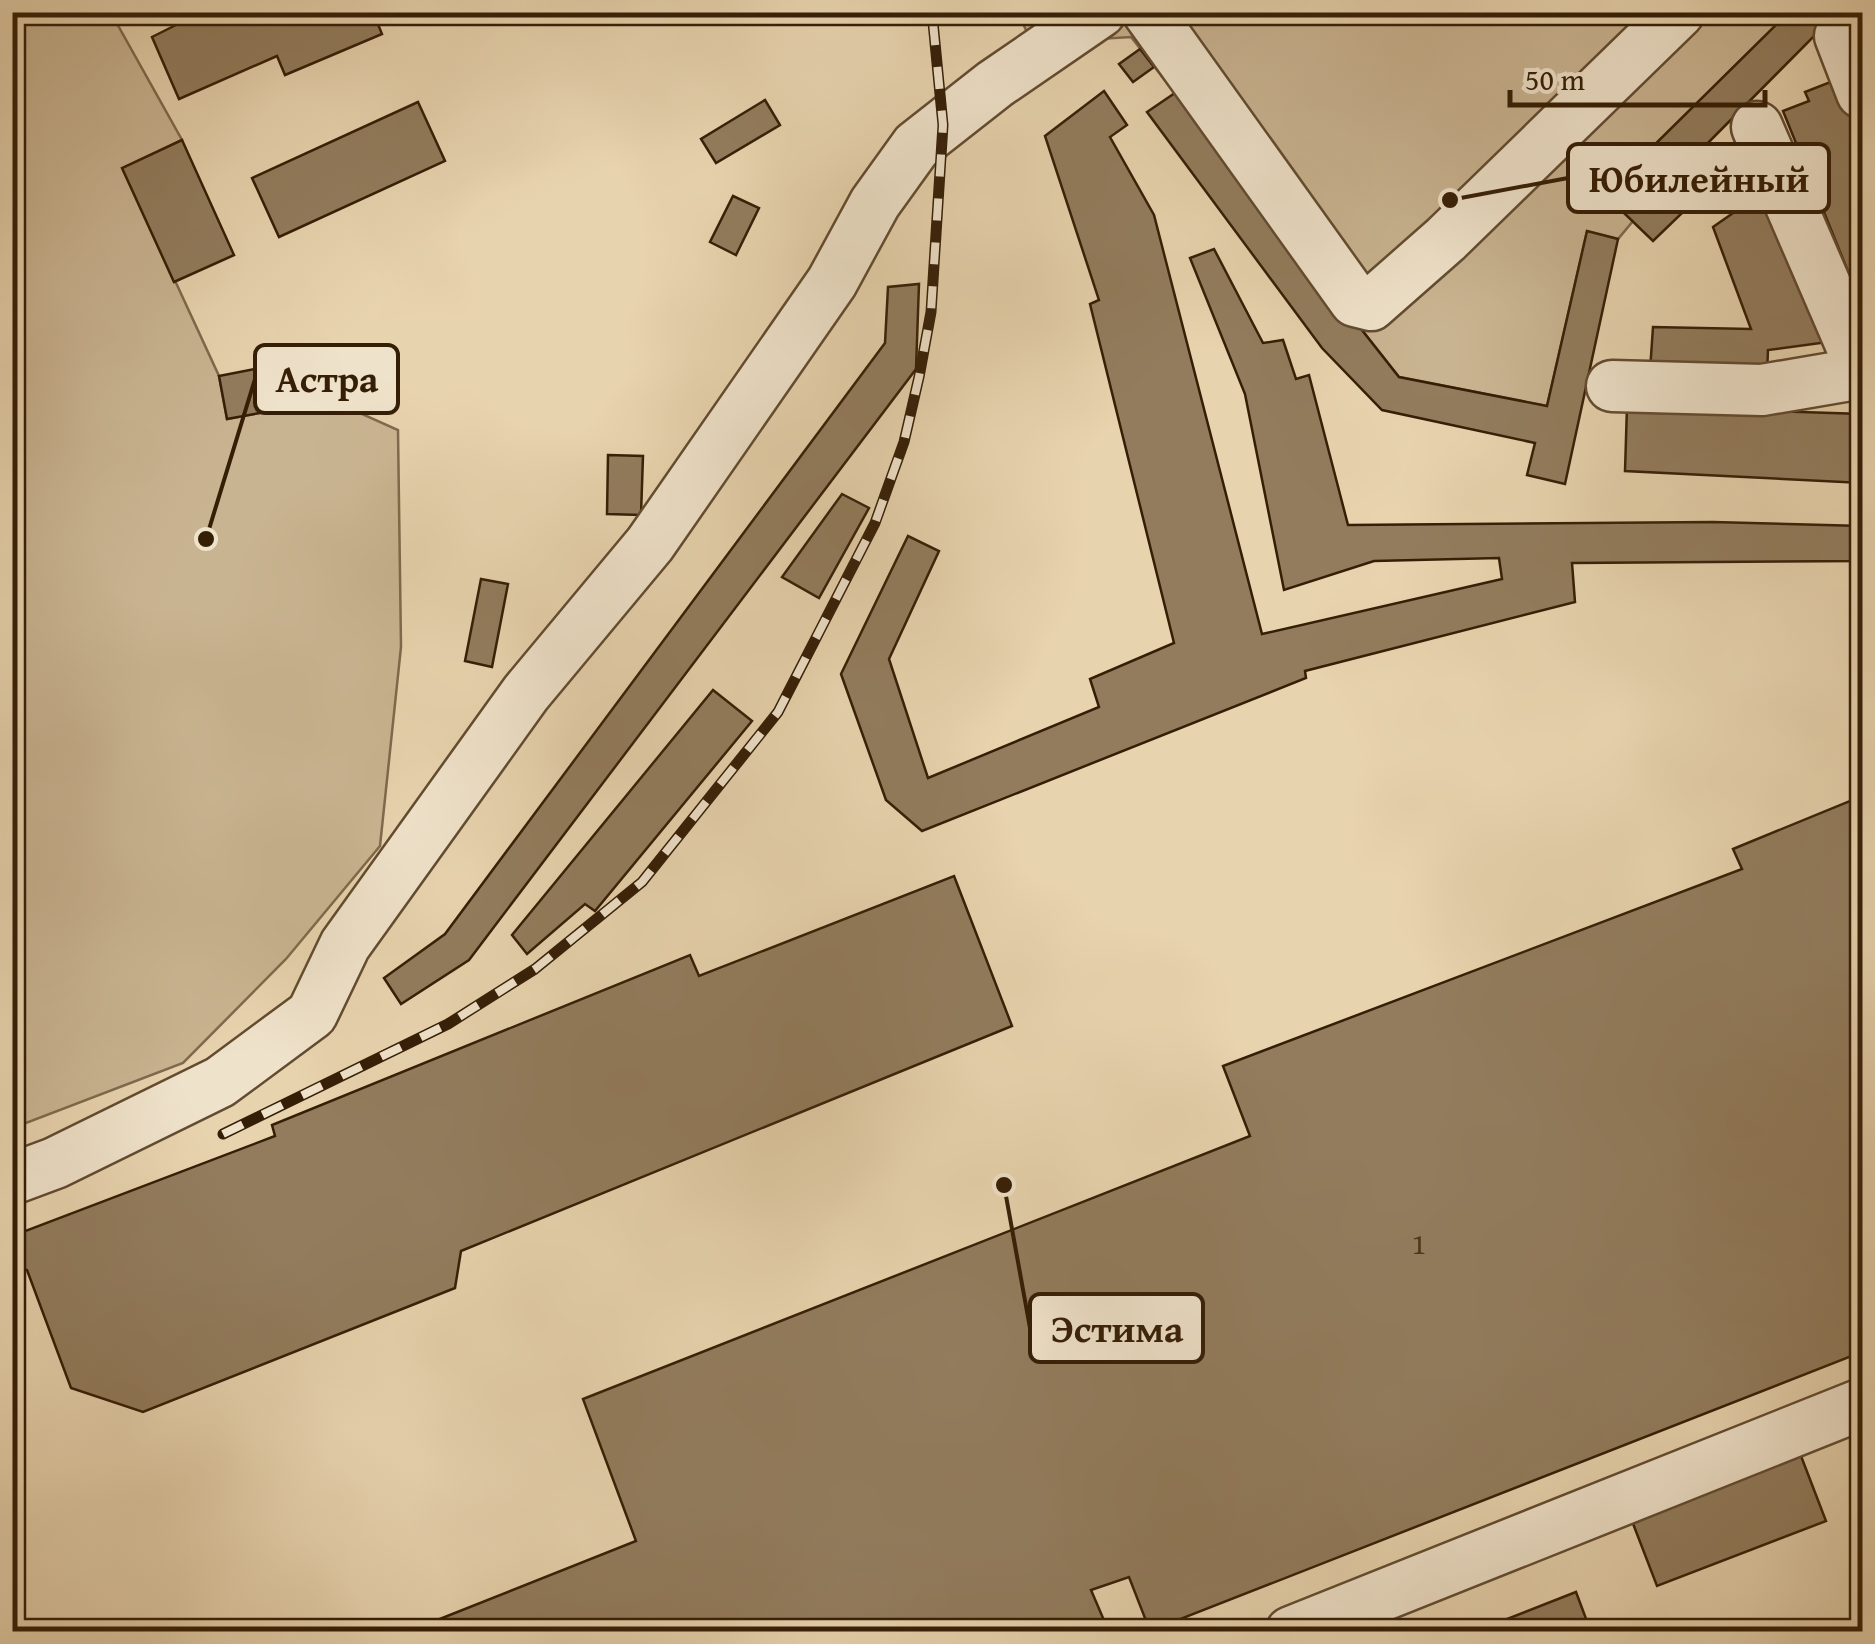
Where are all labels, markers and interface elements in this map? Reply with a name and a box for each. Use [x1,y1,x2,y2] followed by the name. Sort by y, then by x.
[1510,45,1765,107] scale bar
[1525,57,1585,101] text: 50 m
[1568,144,1829,212] callout: Юбилейный
[1589,150,1809,206] text: Юбилейный
[255,345,398,413] callout: Астра
[275,350,379,406] text: Астра
[1412,1221,1426,1265] house number: 1
[1030,1294,1203,1362] callout: Эстима
[1051,1300,1184,1356] text: Эстима

